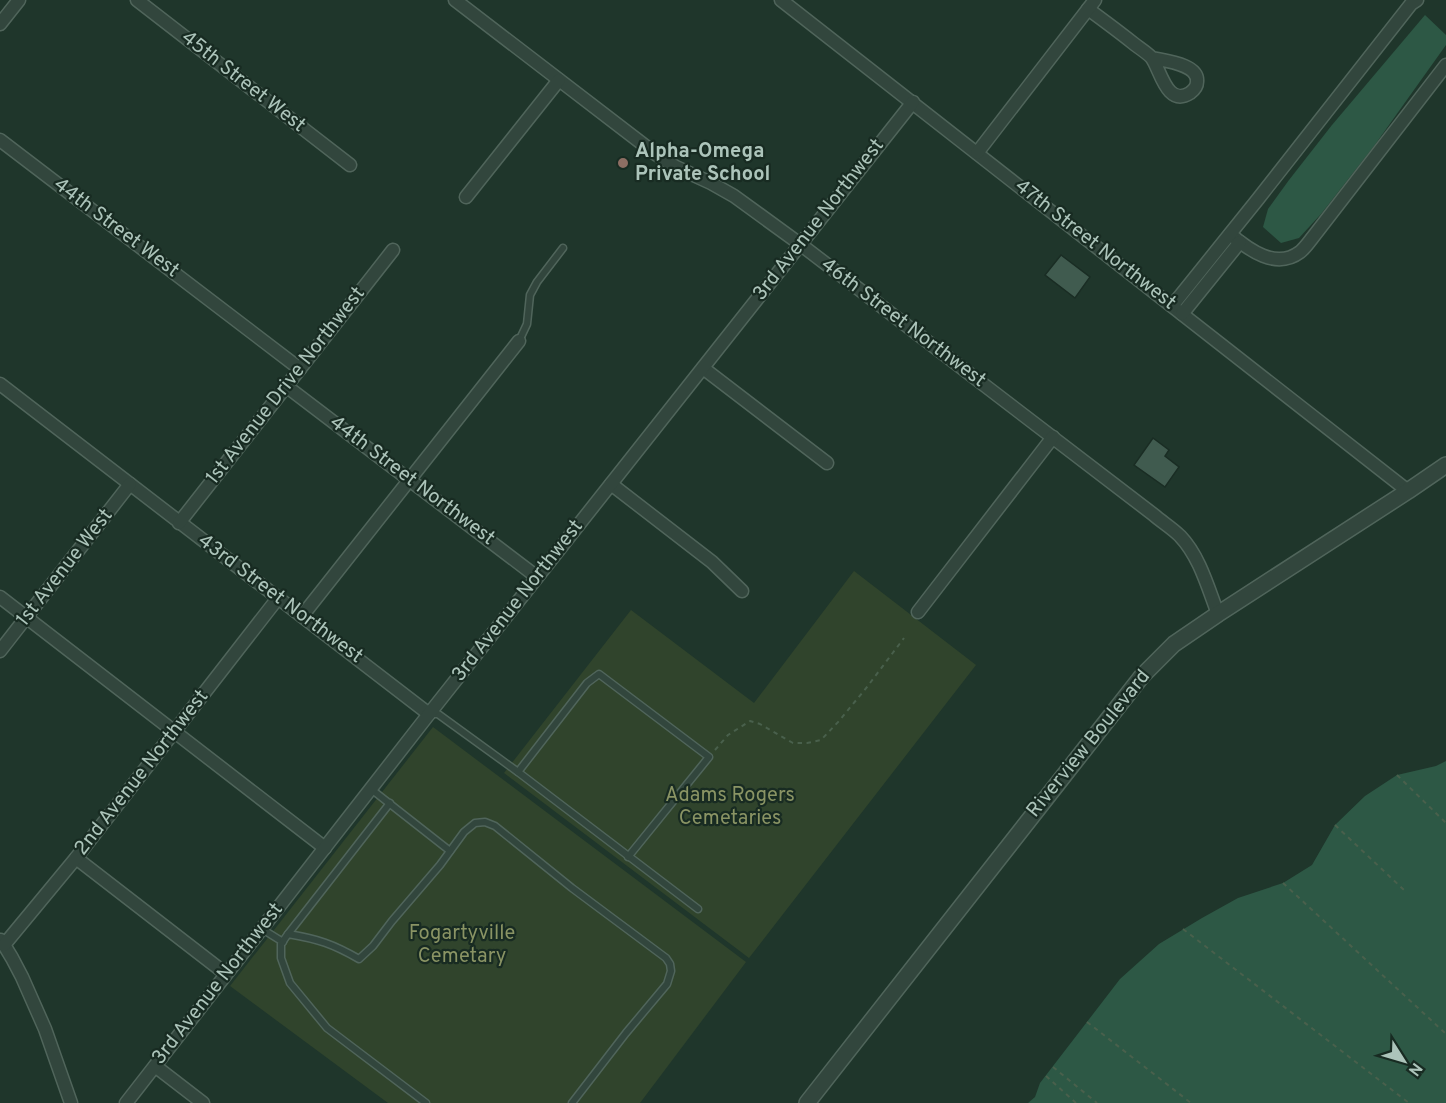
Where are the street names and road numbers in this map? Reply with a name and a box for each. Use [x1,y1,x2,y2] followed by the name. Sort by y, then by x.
[175,25,311,139] street label: 45th Street West
[747,134,891,306] street label: 3rd Avenue Northwest
[48,172,184,284] street label: 44th Street West
[1009,174,1181,316] street label: 47th Street Northwest
[815,252,991,394] street label: 46th Street Northwest
[201,282,371,490] street label: 1st Avenue Drive Northwest
[324,410,500,552] street label: 44th Street Northwest
[11,504,119,632] street label: 1st Avenue West
[446,515,590,687] street label: 3rd Avenue Northwest
[192,528,368,670] street label: 43rd Street Northwest
[1021,665,1157,823] street label: Riverview Boulevard
[69,685,215,861] street label: 2nd Avenue Northwest
[146,898,290,1070] street label: 3rd Avenue Northwest

